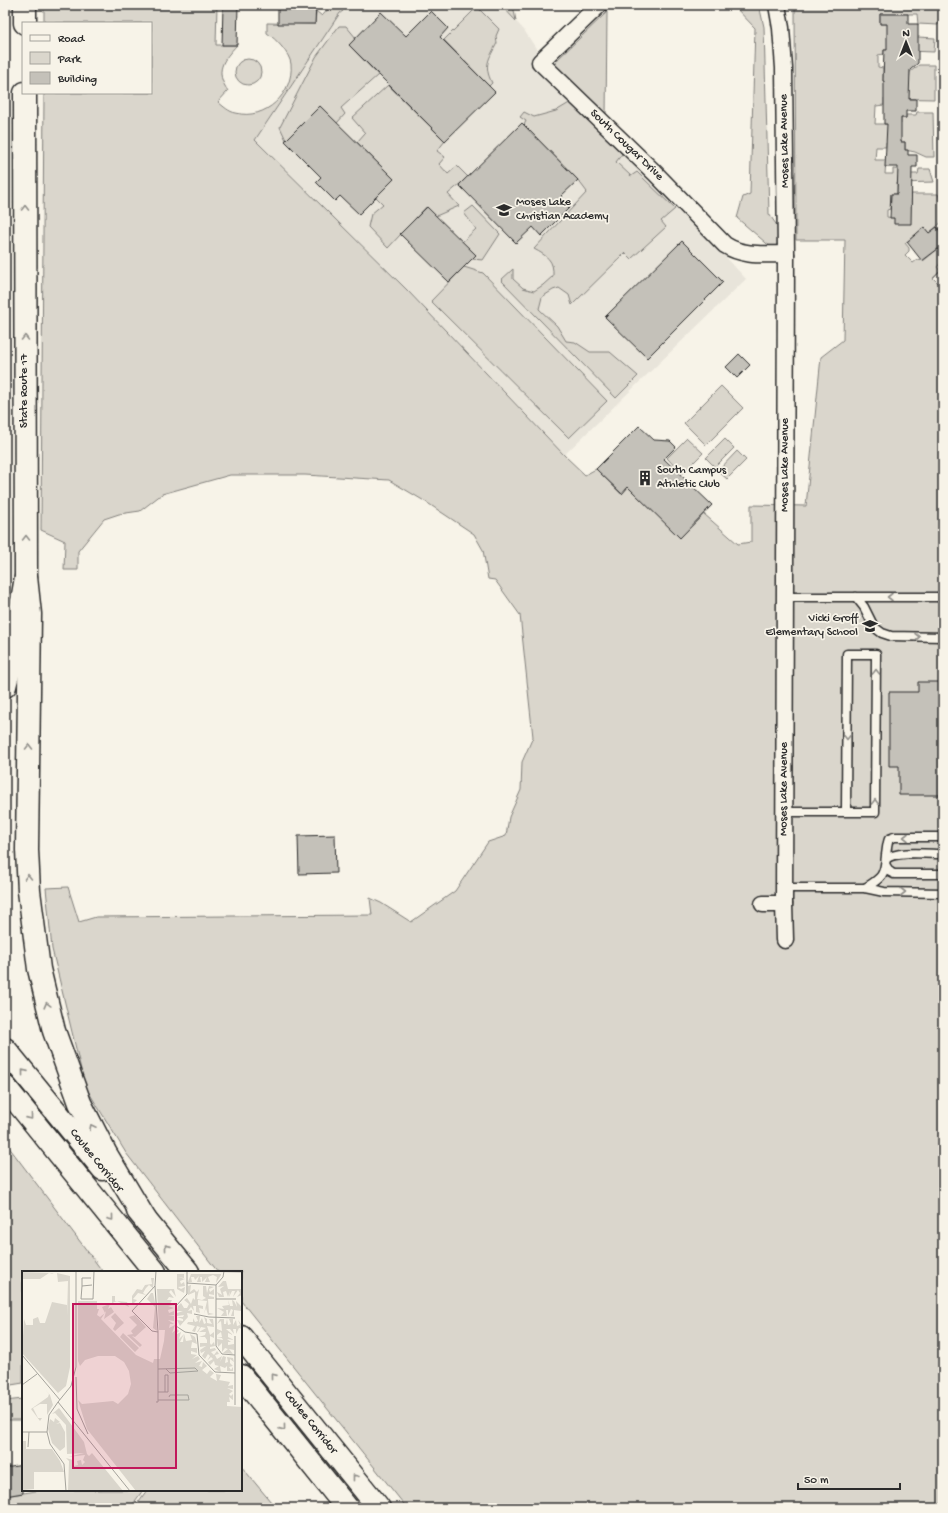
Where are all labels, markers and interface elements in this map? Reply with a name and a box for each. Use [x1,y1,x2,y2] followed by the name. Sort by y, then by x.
[22,22,152,94] legend
[886,22,926,62] north arrow
[902,28,910,40] text: N
[58,33,85,47] text: Road
[57,53,83,67] text: Park
[57,73,97,87] text: Building
[777,93,793,188] street label: Moses Lake Avenue
[587,107,667,185] street label: South Cougar Drive
[516,196,608,224] place label: Moses Lake Christian Academy
[495,201,513,219] school or university icon: Moses Lake Christian Academy
[21,205,29,211] one-way arrow
[21,335,29,341] one-way arrow
[18,353,32,428] street label: State Route 17
[778,417,792,512] street label: Moses Lake Avenue
[657,464,727,492] place label: South Campus Athletic Club
[636,469,654,487] building icon: South Campus Athletic Club
[22,535,30,541] one-way arrow
[887,593,893,601] one-way arrow
[766,612,859,640] place label: Vicki Groff Elementary School
[861,617,879,635] school or university icon: Vicki Groff Elementary School
[914,633,920,641] one-way arrow
[872,669,880,675] one-way arrow
[843,734,851,740] one-way arrow
[777,741,792,836] street label: Moses Lake Avenue
[25,744,33,750] one-way arrow
[871,799,879,805] one-way arrow
[903,833,909,841] one-way arrow
[24,874,33,880] one-way arrow
[900,888,906,896] one-way arrow
[44,1002,52,1008] one-way arrow
[21,1069,28,1077] one-way arrow
[25,1113,32,1120] one-way arrow
[89,1124,96,1131] one-way arrow
[66,1126,127,1197] street label: Coulee Corridor
[107,1214,114,1221] one-way arrow
[165,1244,172,1251] one-way arrow
[22,1271,242,1491] inset map
[270,1374,277,1381] one-way arrow
[280,1388,341,1459] street label: Coulee Corridor
[279,1423,286,1431] one-way arrow
[798,1465,900,1491] scale bar
[804,1474,829,1488] text: 50 m
[352,1475,359,1482] one-way arrow

